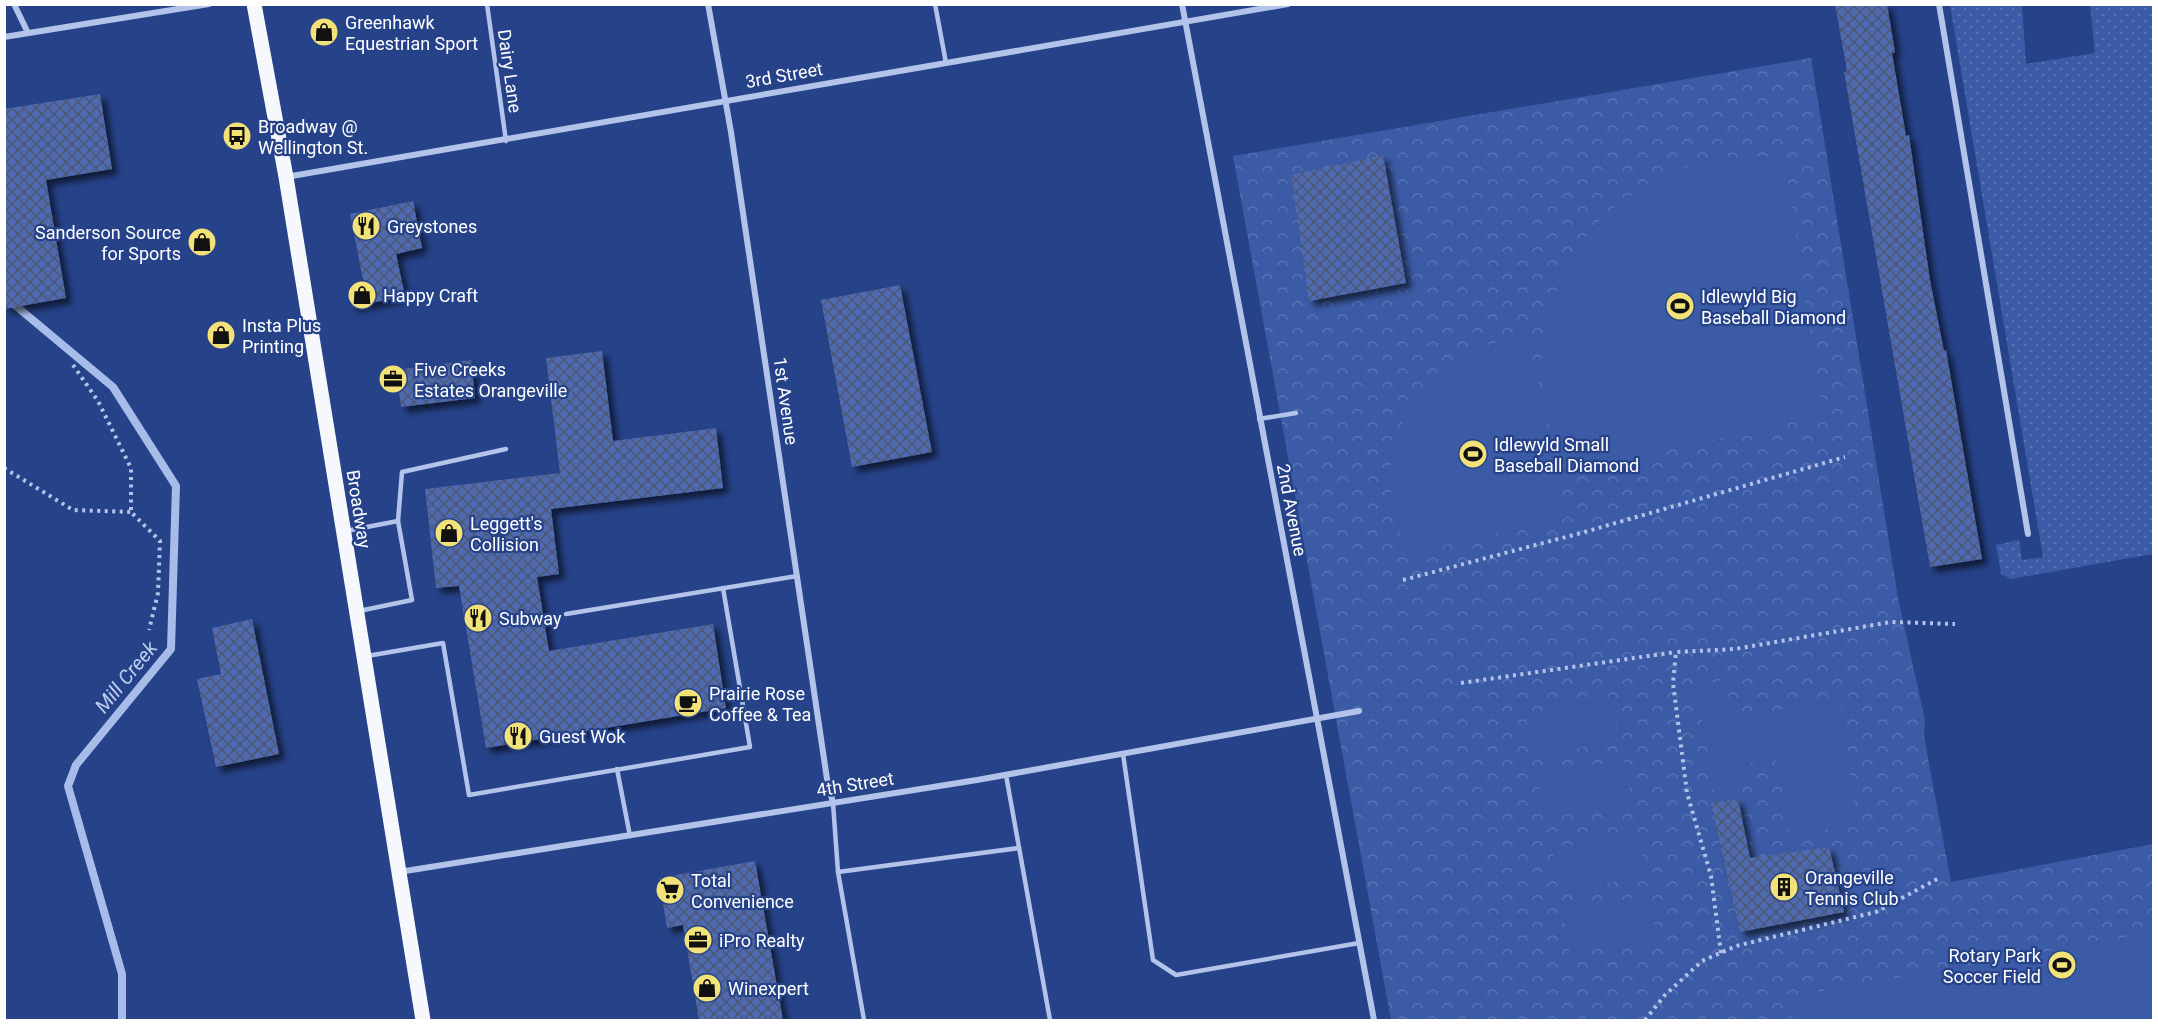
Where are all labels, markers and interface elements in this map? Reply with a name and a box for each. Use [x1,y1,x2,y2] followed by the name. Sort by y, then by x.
[345,12,478,54] place label: Greenhawk Equestrian Sport
[308,16,340,48] shop icon: Greenhawk Equestrian Sport
[494,28,526,114] street label: Dairy Lane
[744,58,824,92] street label: 3rd Street
[258,116,368,158] place label: Broadway @ Wellington St.
[221,120,253,152] bus stop icon: Broadway @ Wellington St.
[350,210,382,242] restaurant icon: Greystones
[387,216,477,237] place label: Greystones
[35,222,181,264] place label: Sanderson Source for Sports
[186,226,218,258] shop icon: Sanderson Source for Sports
[346,279,378,311] shop icon: Happy Craft
[383,285,478,306] place label: Happy Craft
[1701,286,1846,328] place label: Idlewyld Big Baseball Diamond
[1664,290,1696,322] sports icon: Idlewyld Big Baseball Diamond
[242,315,321,357] place label: Insta Plus Printing
[205,319,237,351] shop icon: Insta Plus Printing
[769,356,803,446] street label: 1st Avenue
[414,359,567,401] place label: Five Creeks Estates Orangeville
[377,363,409,395] office icon: Five Creeks Estates Orangeville
[1494,434,1639,476] place label: Idlewyld Small Baseball Diamond
[1457,438,1489,470] sports icon: Idlewyld Small Baseball Diamond
[1273,462,1311,558] street label: 2nd Avenue
[342,468,376,550] street label: Broadway
[470,513,543,555] place label: Leggett's Collision
[433,517,465,549] shop icon: Leggett's Collision
[462,602,494,634] restaurant icon: Subway
[499,608,562,629] place label: Subway
[90,635,163,718] water label: Mill Creek
[709,683,811,725] place label: Prairie Rose Coffee & Tea
[672,687,704,719] cafe icon: Prairie Rose Coffee & Tea
[502,720,534,752] restaurant icon: Guest Wok
[539,726,626,747] place label: Guest Wok
[815,768,895,800] street label: 4th Street
[1805,867,1899,909] place label: Orangeville Tennis Club
[691,870,794,912] place label: Total Convenience
[1768,871,1800,903] building icon: Orangeville Tennis Club
[654,874,686,906] supermarket icon: Total Convenience
[682,924,714,956] office icon: iPro Realty
[719,930,805,951] place label: iPro Realty
[1943,945,2042,987] place label: Rotary Park Soccer Field
[2046,949,2078,981] sports icon: Rotary Park Soccer Field
[691,972,723,1004] shop icon: Winexpert
[728,978,809,999] place label: Winexpert

